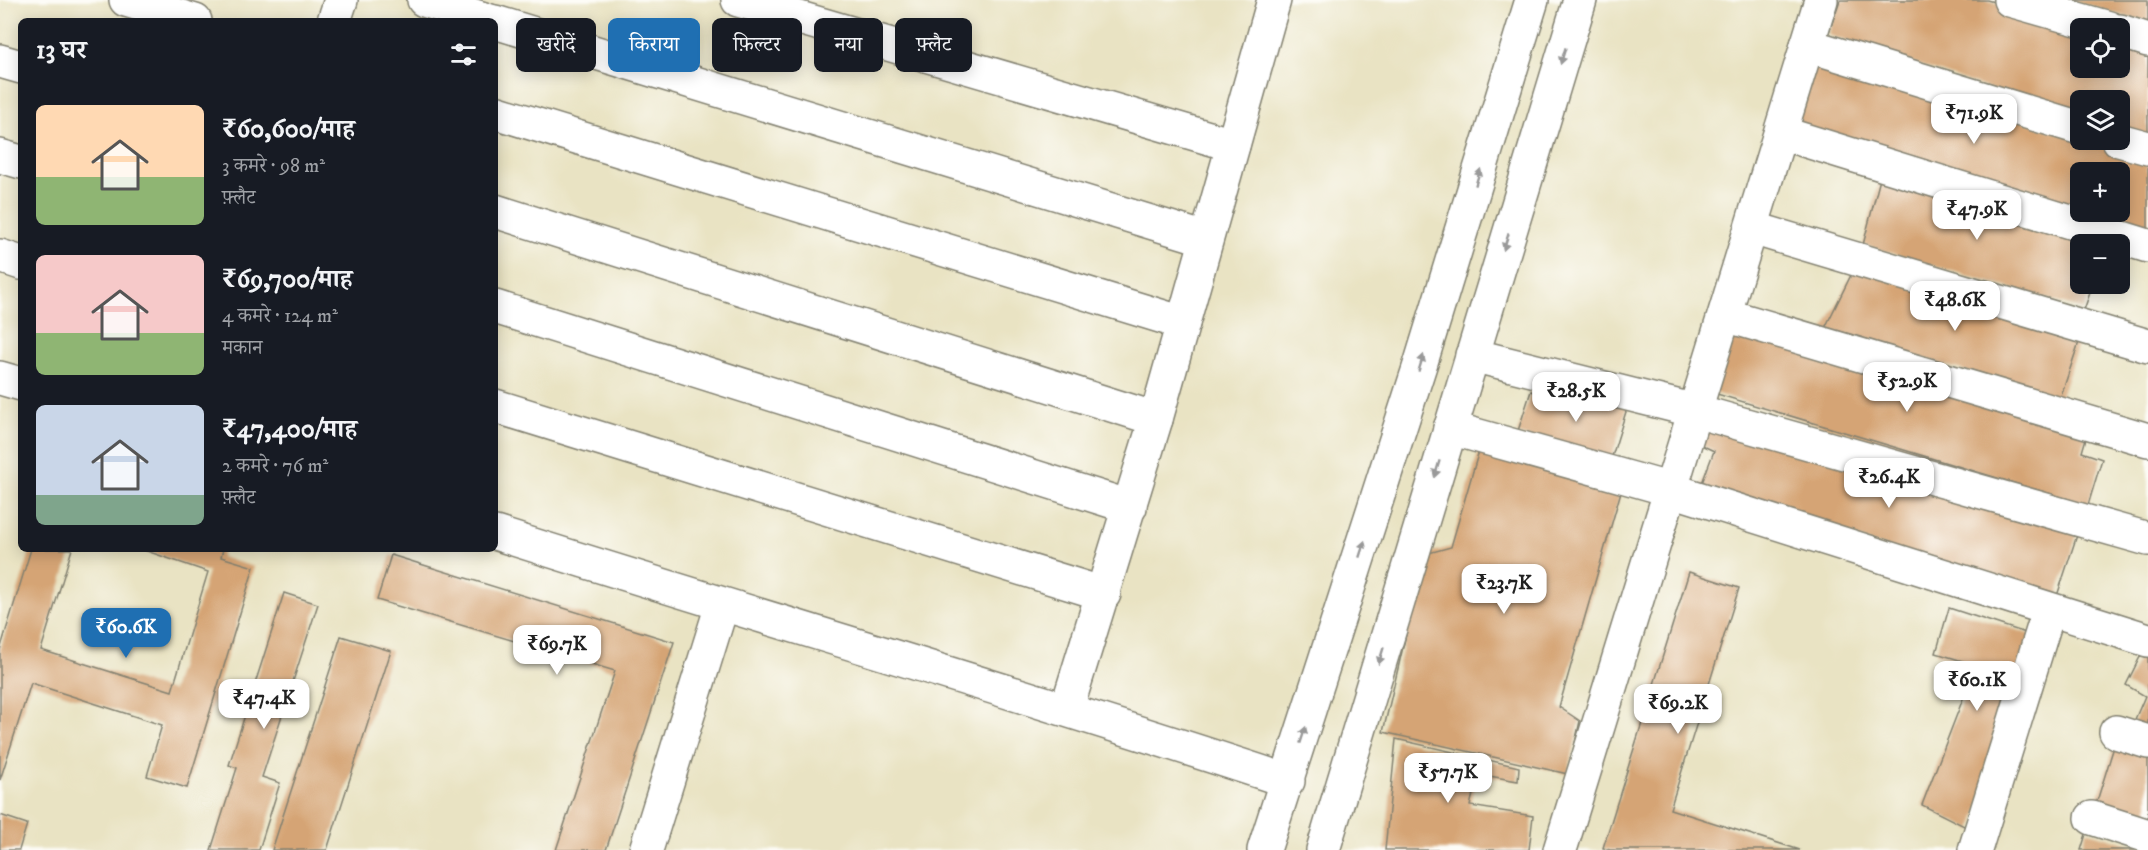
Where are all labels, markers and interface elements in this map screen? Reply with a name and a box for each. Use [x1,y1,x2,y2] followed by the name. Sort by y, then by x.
[516,18,596,72] chip: खरीदें
[608,18,700,72] chip: किराया
[712,18,802,72] chip: फ़िल्टर
[814,18,883,72] chip: नया
[895,18,972,72] chip: फ़्लैट
[2070,18,2130,294] map controls
[2070,18,2130,78] button: locate
[36,34,87,67] text: 13 घर
[447,38,480,71] icon: filters
[1558,47,1567,65] one-way arrow
[2070,90,2130,150] button: layers
[1925,94,2023,145] pin: ₹71.9K
[1945,101,2003,126] text: ₹71.9K
[222,113,355,146] text: ₹60,600/माह
[84,129,156,201] icon: home
[222,154,325,179] text: 3 कमरे · 98 m²
[2070,162,2130,222] button: +
[1474,168,1483,186] one-way arrow
[222,186,255,211] text: फ़्लैट
[1928,190,2026,241] pin: ₹47.9K
[1946,197,2008,222] text: ₹47.9K
[1501,234,1510,252] one-way arrow
[2070,234,2130,294] button: −
[222,263,352,296] text: ₹69,700/माह
[84,279,156,351] icon: home
[1906,281,2004,332] pin: ₹48.6K
[1924,288,1986,313] text: ₹48.6K
[222,304,338,329] text: 4 कमरे · 124 m²
[222,336,263,361] text: मकान
[1417,354,1426,372] one-way arrow
[1858,362,1956,413] pin: ₹52.9K
[1877,369,1937,394] text: ₹52.9K
[1527,372,1625,423] pin: ₹28.5K
[1546,379,1606,404] text: ₹28.5K
[222,413,357,446] text: ₹47,400/माह
[84,429,156,501] icon: home
[222,454,328,479] text: 2 कमरे · 76 m²
[1840,458,1938,509] pin: ₹26.4K
[1432,460,1441,478] one-way arrow
[1858,465,1920,490] text: ₹26.4K
[222,486,255,511] text: फ़्लैट
[1358,540,1367,558] one-way arrow
[1455,564,1553,615] pin: ₹23.7K
[1476,571,1532,596] text: ₹23.7K
[77,608,175,659] pin: ₹60.6K
[95,615,157,640] text: ₹60.6K
[508,625,606,676] pin: ₹69.7K
[527,632,587,657] text: ₹69.7K
[1376,647,1385,665] one-way arrow
[1928,661,2026,712] pin: ₹60.1K
[1948,668,2006,693] text: ₹60.1K
[215,679,313,730] pin: ₹47.4K
[1629,684,1727,735] pin: ₹69.2K
[232,686,296,711] text: ₹47.4K
[1648,691,1708,716] text: ₹69.2K
[1298,726,1308,744] one-way arrow
[1399,753,1497,804] pin: ₹57.7K
[1418,760,1478,785] text: ₹57.7K

